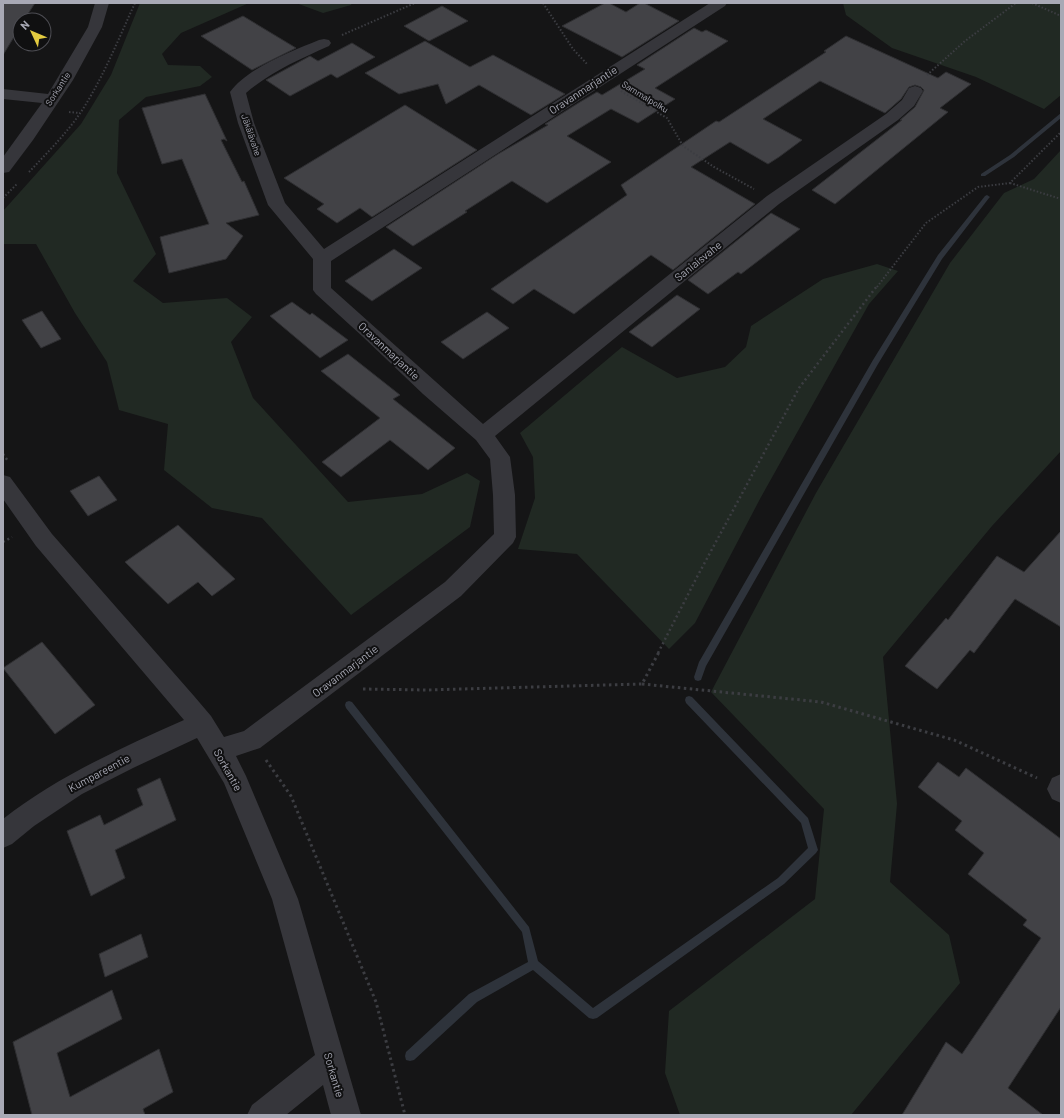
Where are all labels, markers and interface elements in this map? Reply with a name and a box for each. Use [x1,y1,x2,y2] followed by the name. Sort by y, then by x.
[12,12,52,52] north arrow
[17,18,32,32] text: N
[546,63,619,116] street label: Oravanmarjantie
[43,70,73,108] street label: Sorkantie
[620,78,671,115] street label: Sammalpolku
[239,112,264,157] street label: Jäkälävahe
[672,238,724,283] street label: Saniaisvahe
[356,319,423,382] street label: Oravanmarjantie
[309,642,380,699] street label: Oravanmarjantie
[212,746,245,793] street label: Sorkantie
[66,751,132,794] street label: Kumpareentie
[322,1051,347,1099] street label: Sorkantie

